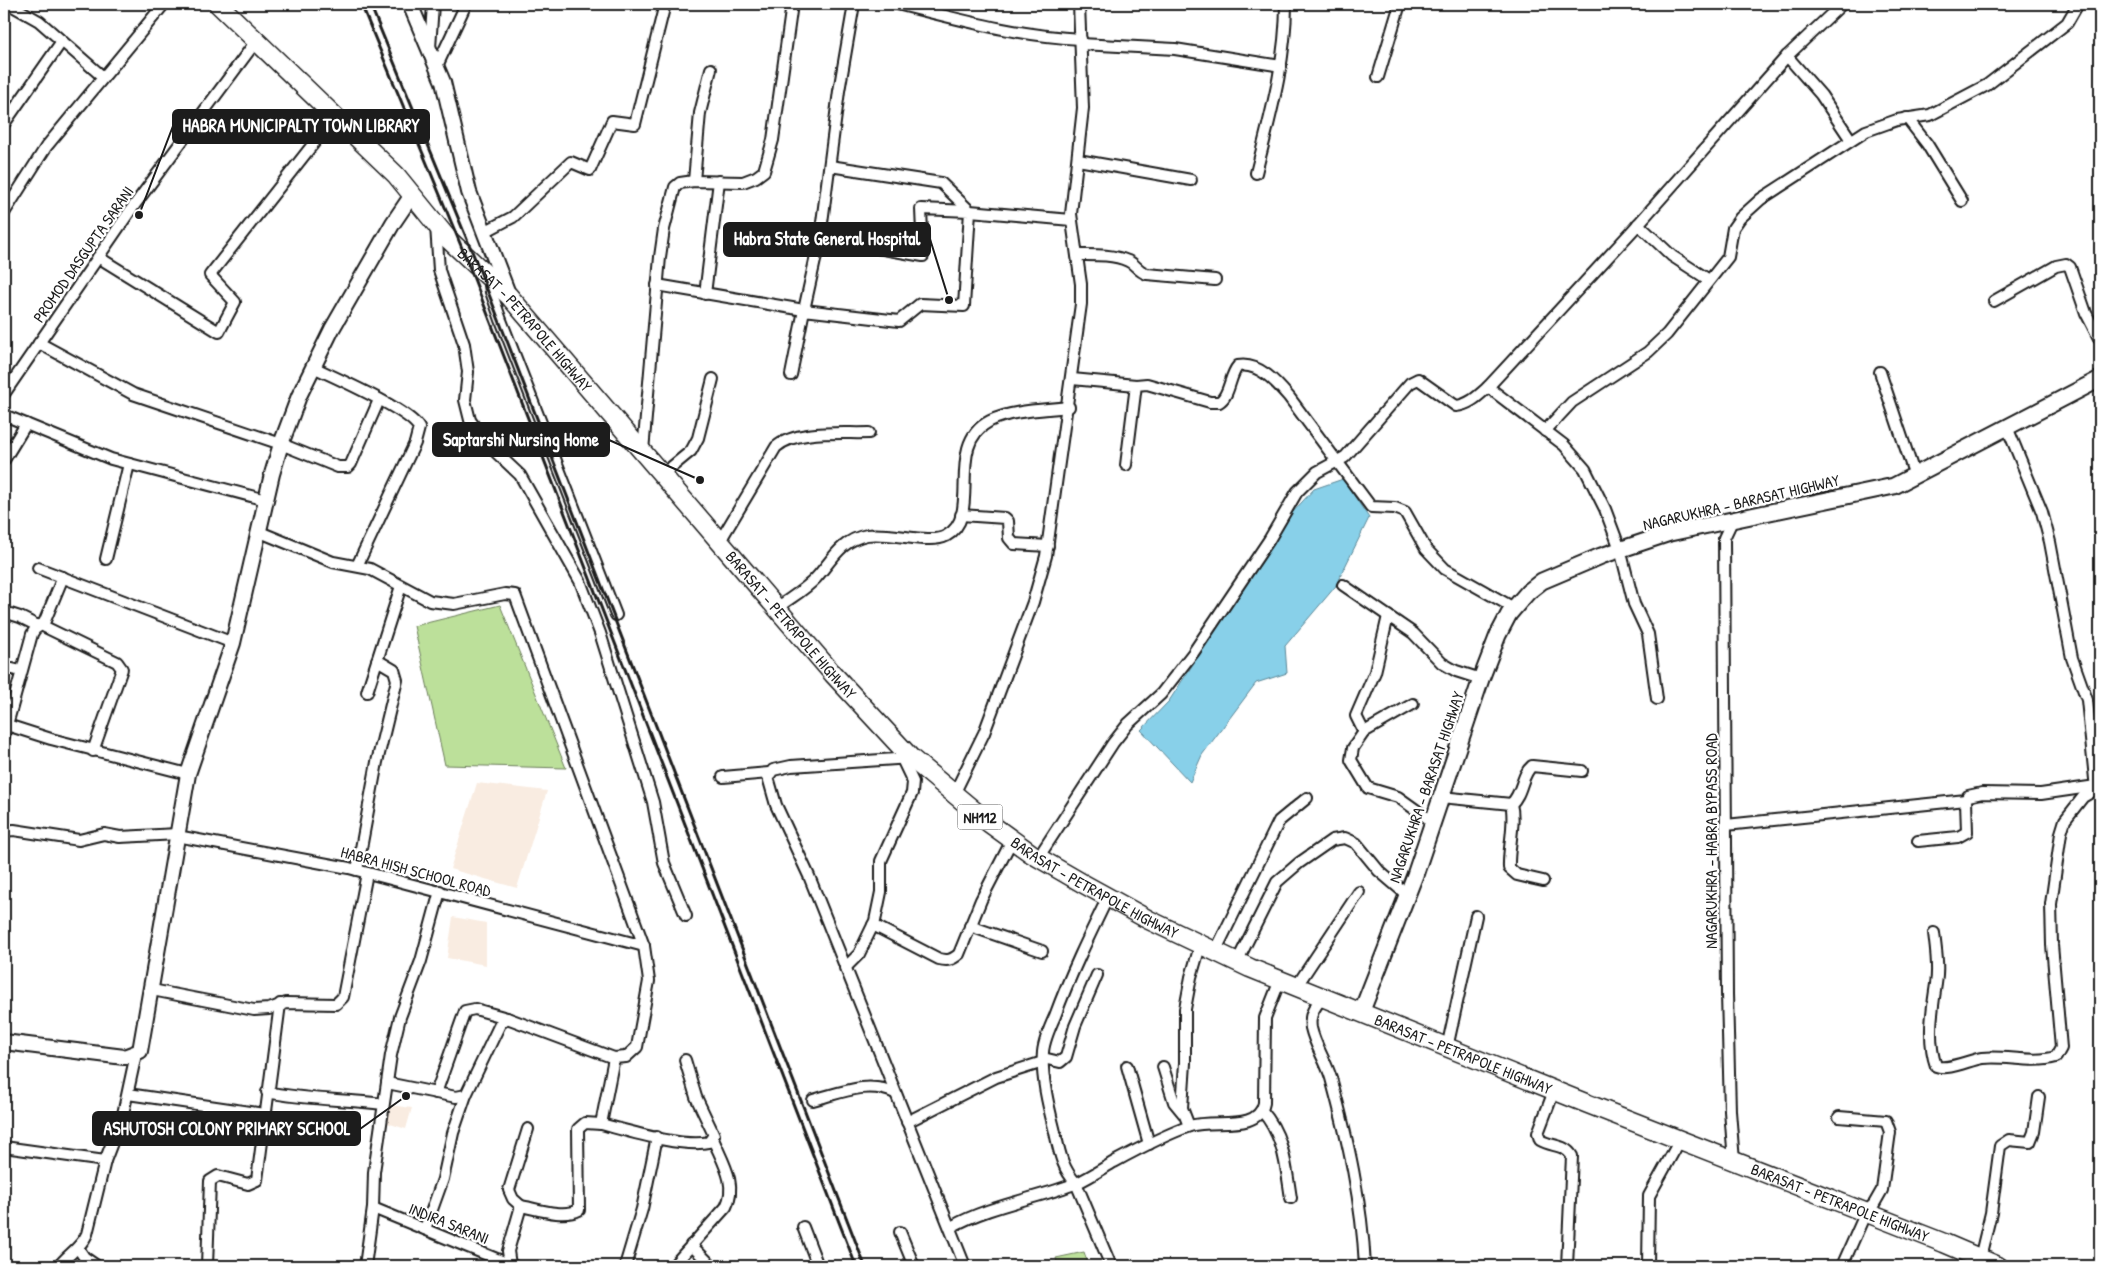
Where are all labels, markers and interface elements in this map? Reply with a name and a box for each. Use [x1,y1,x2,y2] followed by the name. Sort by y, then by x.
[173,110,429,143] callout: HABRA MUNICIPALTY TOWN LIBRARY
[183,113,421,138] text: HABRA MUNICIPALTY TOWN LIBRARY
[28,181,138,327] street label: PROMOD DASGUPTA SARANI
[724,223,930,256] callout: Habra State General Hospital
[734,226,921,252] text: Habra State General Hospital
[453,243,597,396] street label: BARASAT - PETRAPOLE HIGHWAY
[433,423,609,456] callout: Saptarshi Nursing Home
[443,427,600,453] text: Saptarshi Nursing Home
[1641,469,1841,535] street label: NAGARUKHRA - BARASAT HIGHWAY
[721,546,862,704] street label: BARASAT - PETRAPOLE HIGHWAY
[1383,688,1469,886] street label: NAGARUKHRA - BARASAT HIGHWAY
[1700,733,1722,949] street label: NAGARUKHRA - HABRA BYPASS ROAD
[958,804,1002,830] road number: NH112
[1006,831,1182,943] street label: BARASAT - PETRAPOLE HIGHWAY
[339,840,494,902] street label: HABRA HISH SCHOOL ROAD
[1371,1008,1555,1099] street label: BARASAT - PETRAPOLE HIGHWAY
[93,1112,360,1145] callout: ASHUTOSH COLONY PRIMARY SCHOOL
[104,1116,351,1141] text: ASHUTOSH COLONY PRIMARY SCHOOL
[1748,1158,1932,1247] street label: BARASAT - PETRAPOLE HIGHWAY
[406,1197,492,1249] street label: INDIRA SARANI

